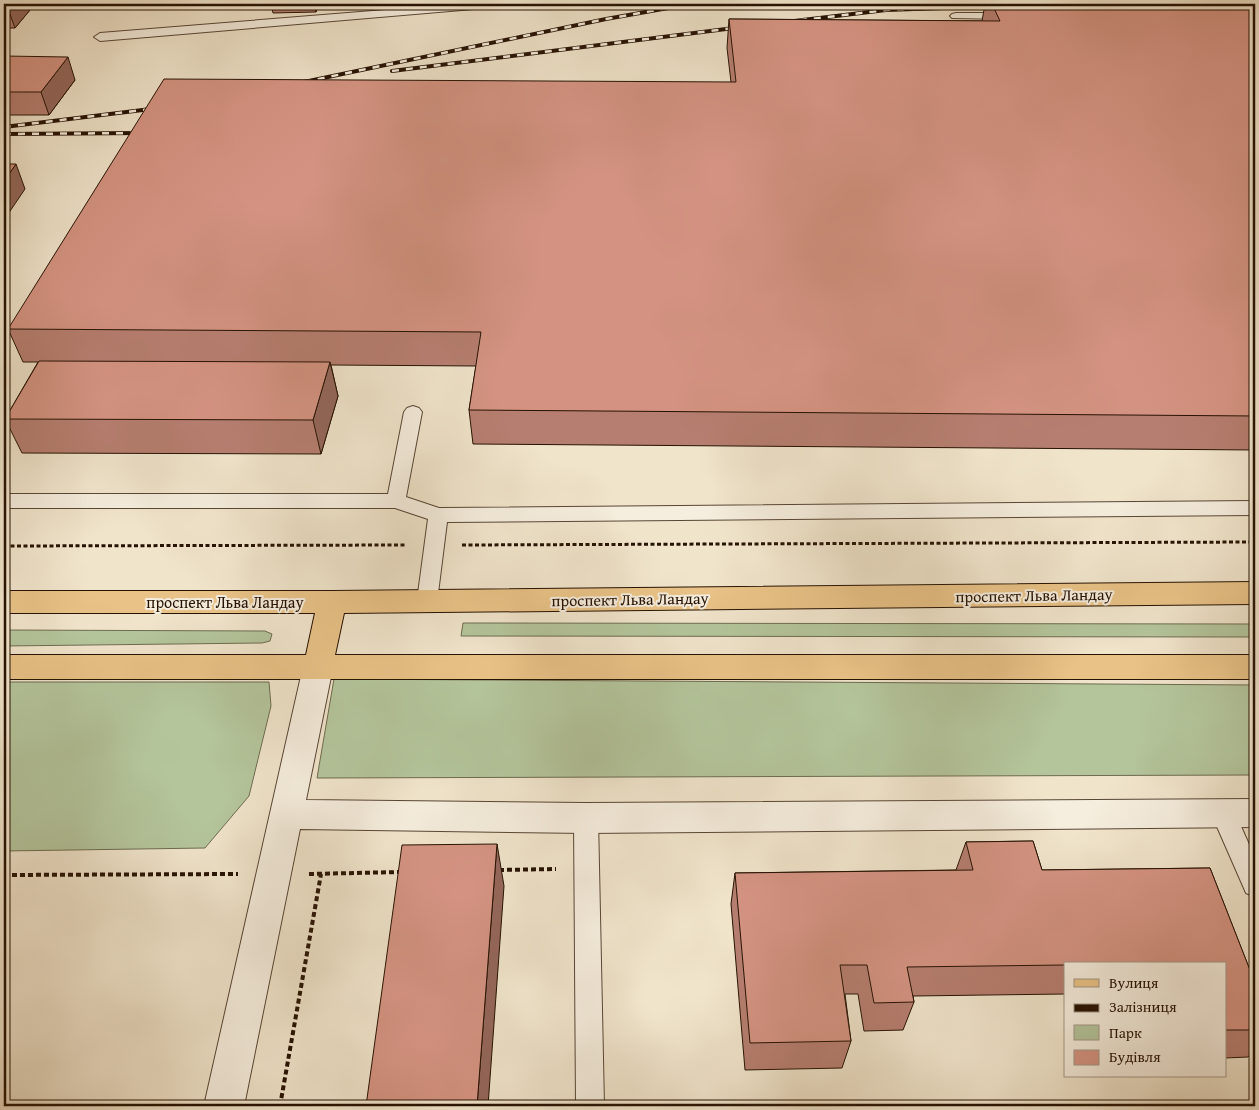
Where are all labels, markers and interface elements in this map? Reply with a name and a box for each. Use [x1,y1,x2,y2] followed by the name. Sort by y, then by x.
[955,582,1113,608] street label: проспект Льва Ландау
[551,586,709,612] street label: проспект Льва Ландау
[146,590,304,614] street label: проспект Льва Ландау
[1064,962,1226,1078] legend
[1109,972,1159,993] text: Вулиця
[1109,996,1177,1017] text: Залізниця
[1109,1022,1142,1043] text: Парк
[1109,1046,1161,1067] text: Будівля

